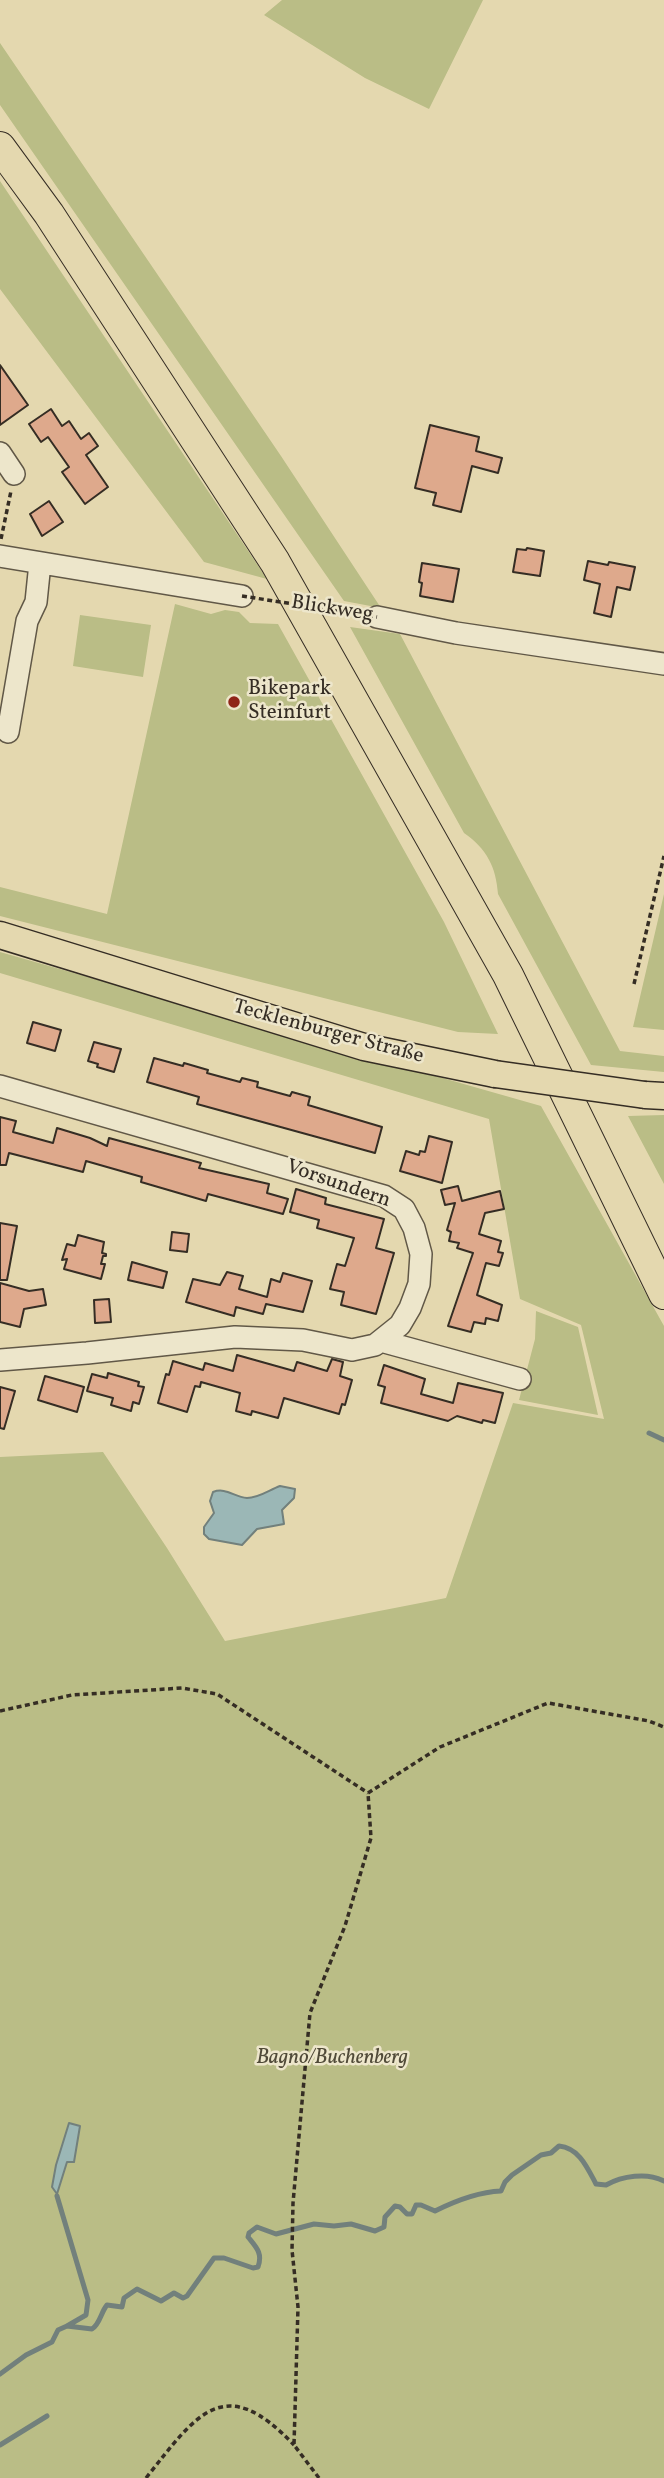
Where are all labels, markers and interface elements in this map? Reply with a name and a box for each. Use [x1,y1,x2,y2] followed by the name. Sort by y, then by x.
[289,591,375,629] street label: Blickweg
[248,677,331,727] place label: Bikepark Steinfurt
[226,694,242,710] marker: Bikepark Steinfurt
[230,995,426,1071] street label: Tecklenburger Straße
[282,1155,394,1215] street label: Vorsundern
[256,2046,408,2072] park label: Bagno/Buchenberg

